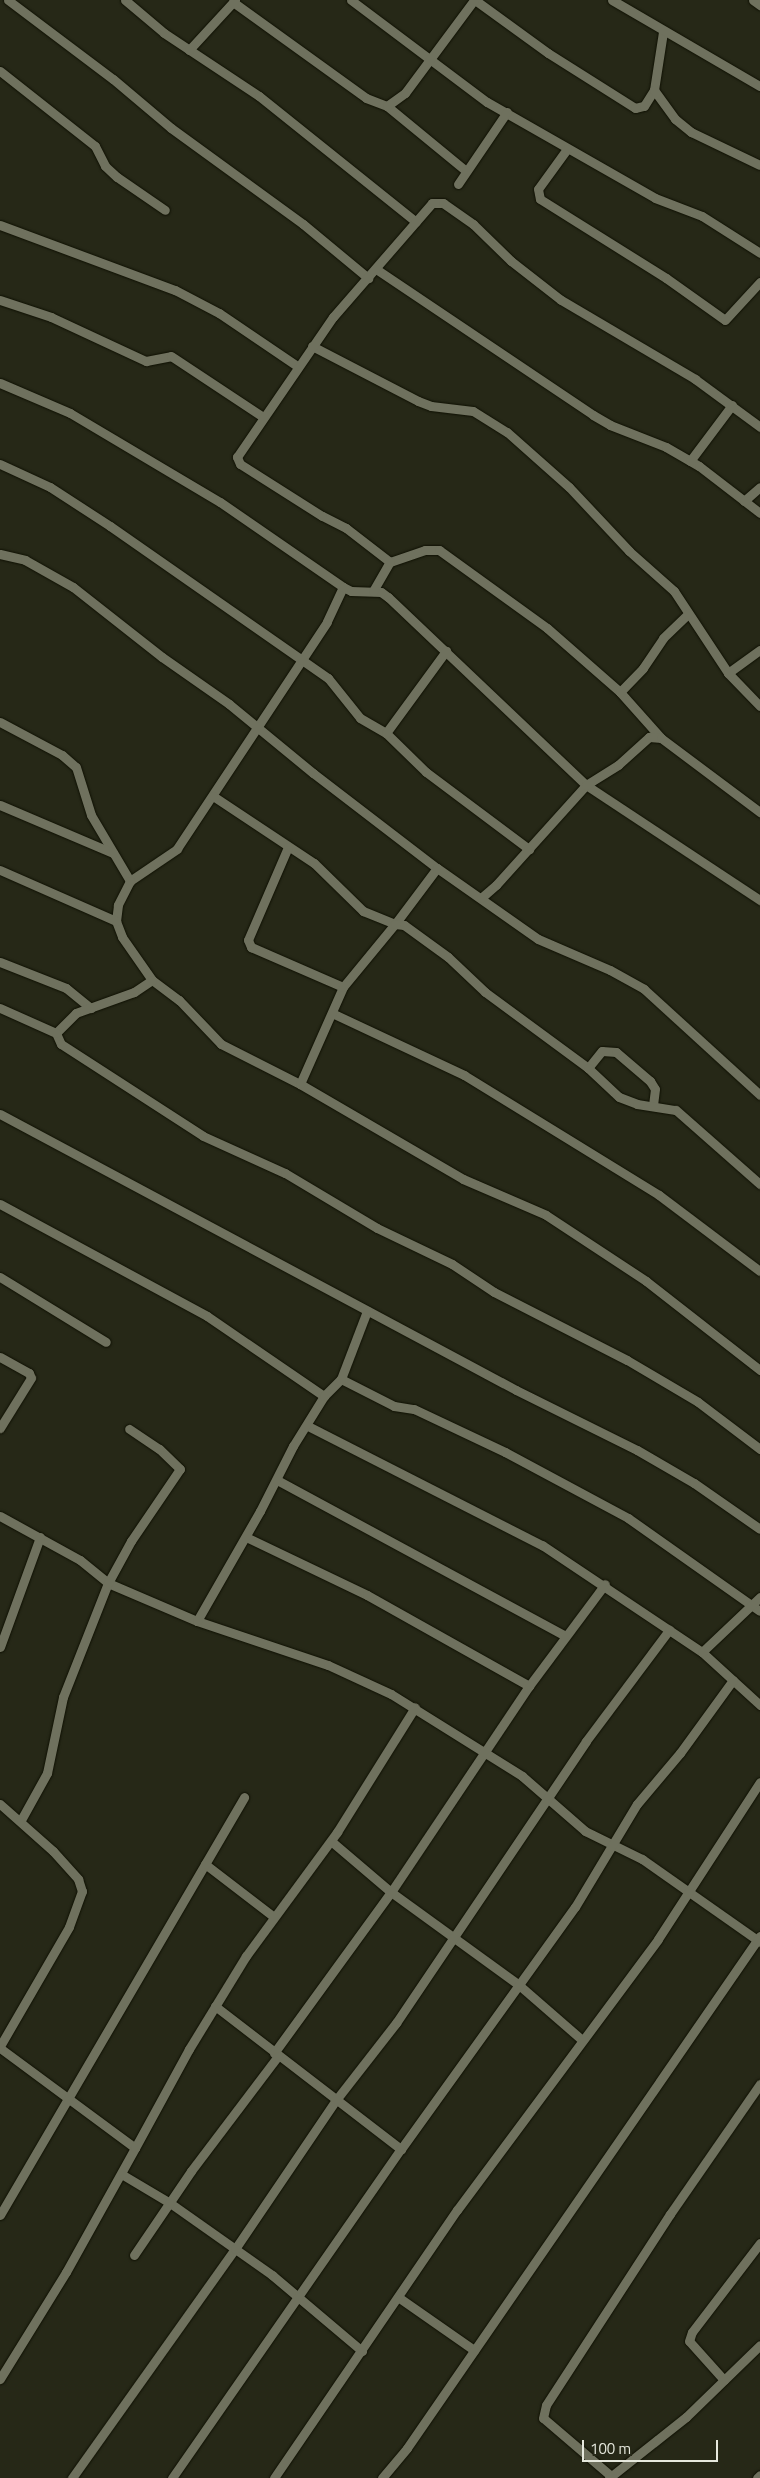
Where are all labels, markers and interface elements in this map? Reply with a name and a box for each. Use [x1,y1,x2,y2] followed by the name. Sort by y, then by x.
[585,2430,721,2462] scale bar
[590,2437,631,2460] text: 100 m

